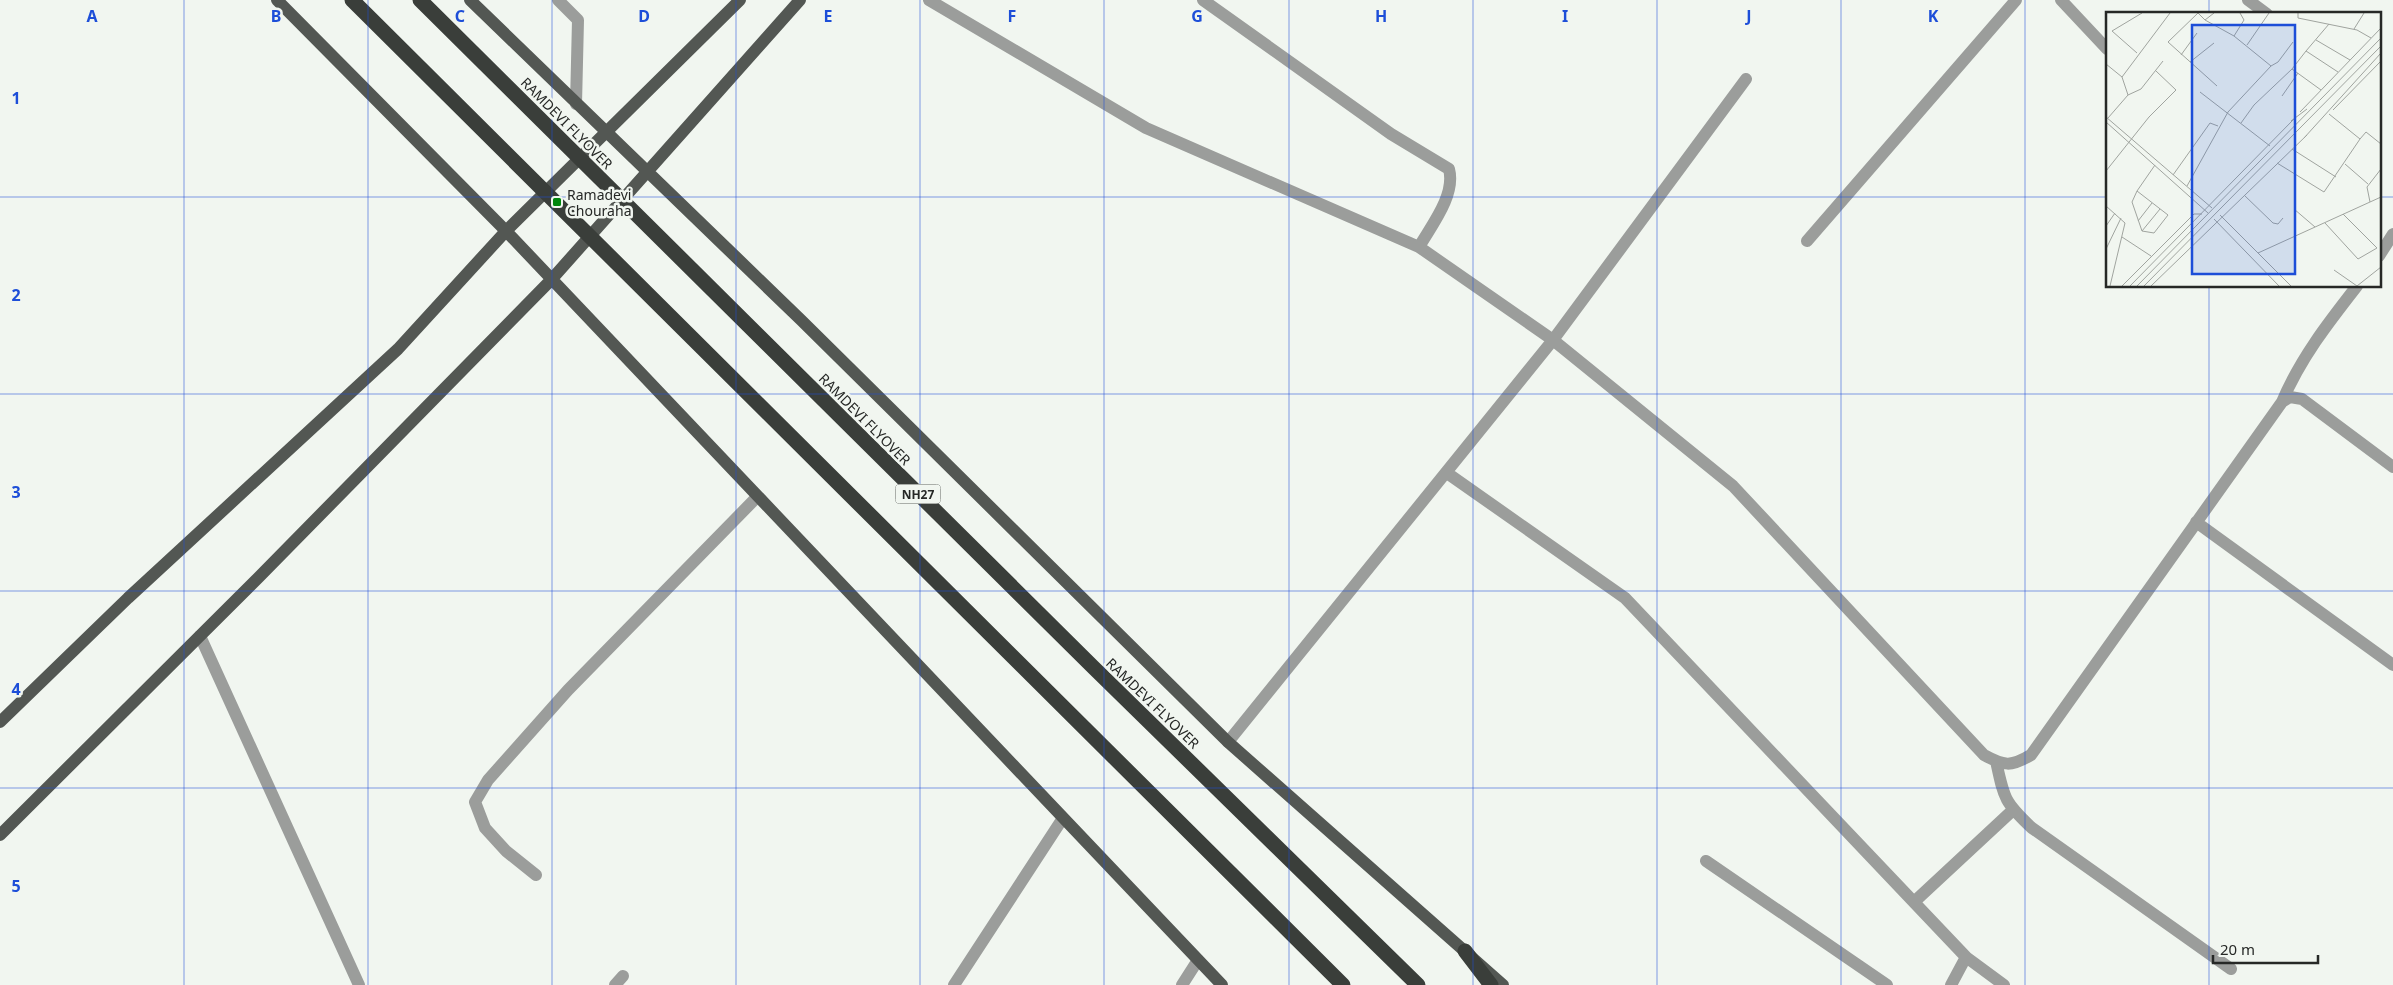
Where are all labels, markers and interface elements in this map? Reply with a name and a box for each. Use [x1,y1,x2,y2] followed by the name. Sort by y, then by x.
[86,5,98,27] text: A
[271,5,281,27] text: B
[455,5,465,27] text: C
[638,5,650,27] text: D
[824,5,833,27] text: E
[1008,5,1016,27] text: F
[1191,5,1203,27] text: G
[1375,5,1387,27] text: H
[1562,5,1568,27] text: I
[1744,5,1752,27] text: J
[1928,5,1939,27] text: K
[2106,12,2380,288] inset map
[517,73,617,173] street label: RAMDEVI FLYOVER
[11,87,21,109] text: 1
[567,185,631,220] place label: Ramadevi Chouraha
[551,196,563,208] marker: Ramadevi Chouraha
[11,284,21,306] text: 2
[815,369,915,469] street label: RAMDEVI FLYOVER
[11,481,21,503] text: 3
[896,484,940,504] road number: NH27
[1102,654,1204,753] street label: RAMDEVI FLYOVER
[11,678,21,700] text: 4
[11,875,21,897] text: 5
[2213,932,2318,964] scale bar
[2220,939,2255,959] text: 20 m

